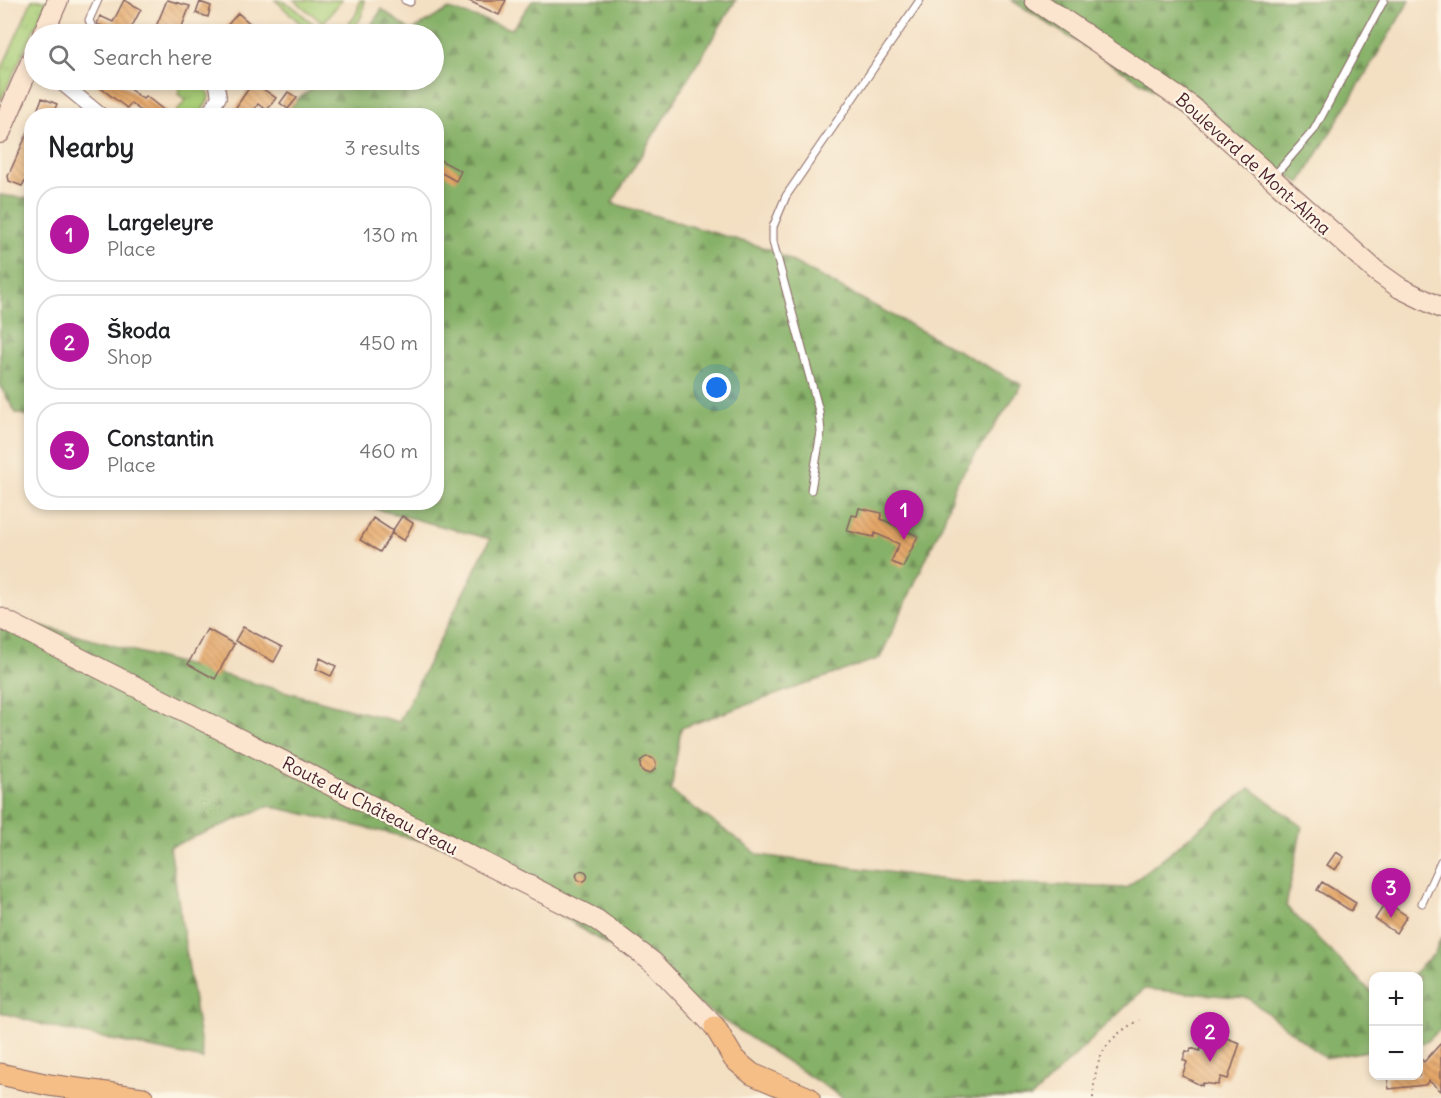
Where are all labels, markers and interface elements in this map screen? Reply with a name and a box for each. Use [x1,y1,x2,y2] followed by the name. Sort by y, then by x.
[24,24,444,90] search box
[45,41,78,74] icon: search
[93,43,212,71] text: Search here
[1171,88,1336,240] street label: Boulevard de Mont-Alma
[48,131,134,164] text: Nearby
[344,135,420,160] text: 3 results
[107,208,214,236] text: Largeleyre
[66,222,73,247] text: 1
[363,222,418,247] text: 130 m
[107,236,155,261] text: Place
[107,316,171,344] text: Škoda
[64,330,75,355] text: 2
[359,330,418,355] text: 450 m
[107,344,152,369] text: Shop
[702,373,731,402] your location
[107,424,214,452] text: Constantin
[64,438,75,463] text: 3
[359,438,418,463] text: 460 m
[107,452,155,477] text: Place
[884,490,924,540] pin: 1
[279,751,462,860] street label: Route du Château d'eau
[1372,868,1410,918] pin: 3
[1369,972,1423,1080] map controls
[1369,972,1423,1026] button: +
[1190,1012,1230,1062] pin: 2
[1369,1026,1423,1080] button: −

